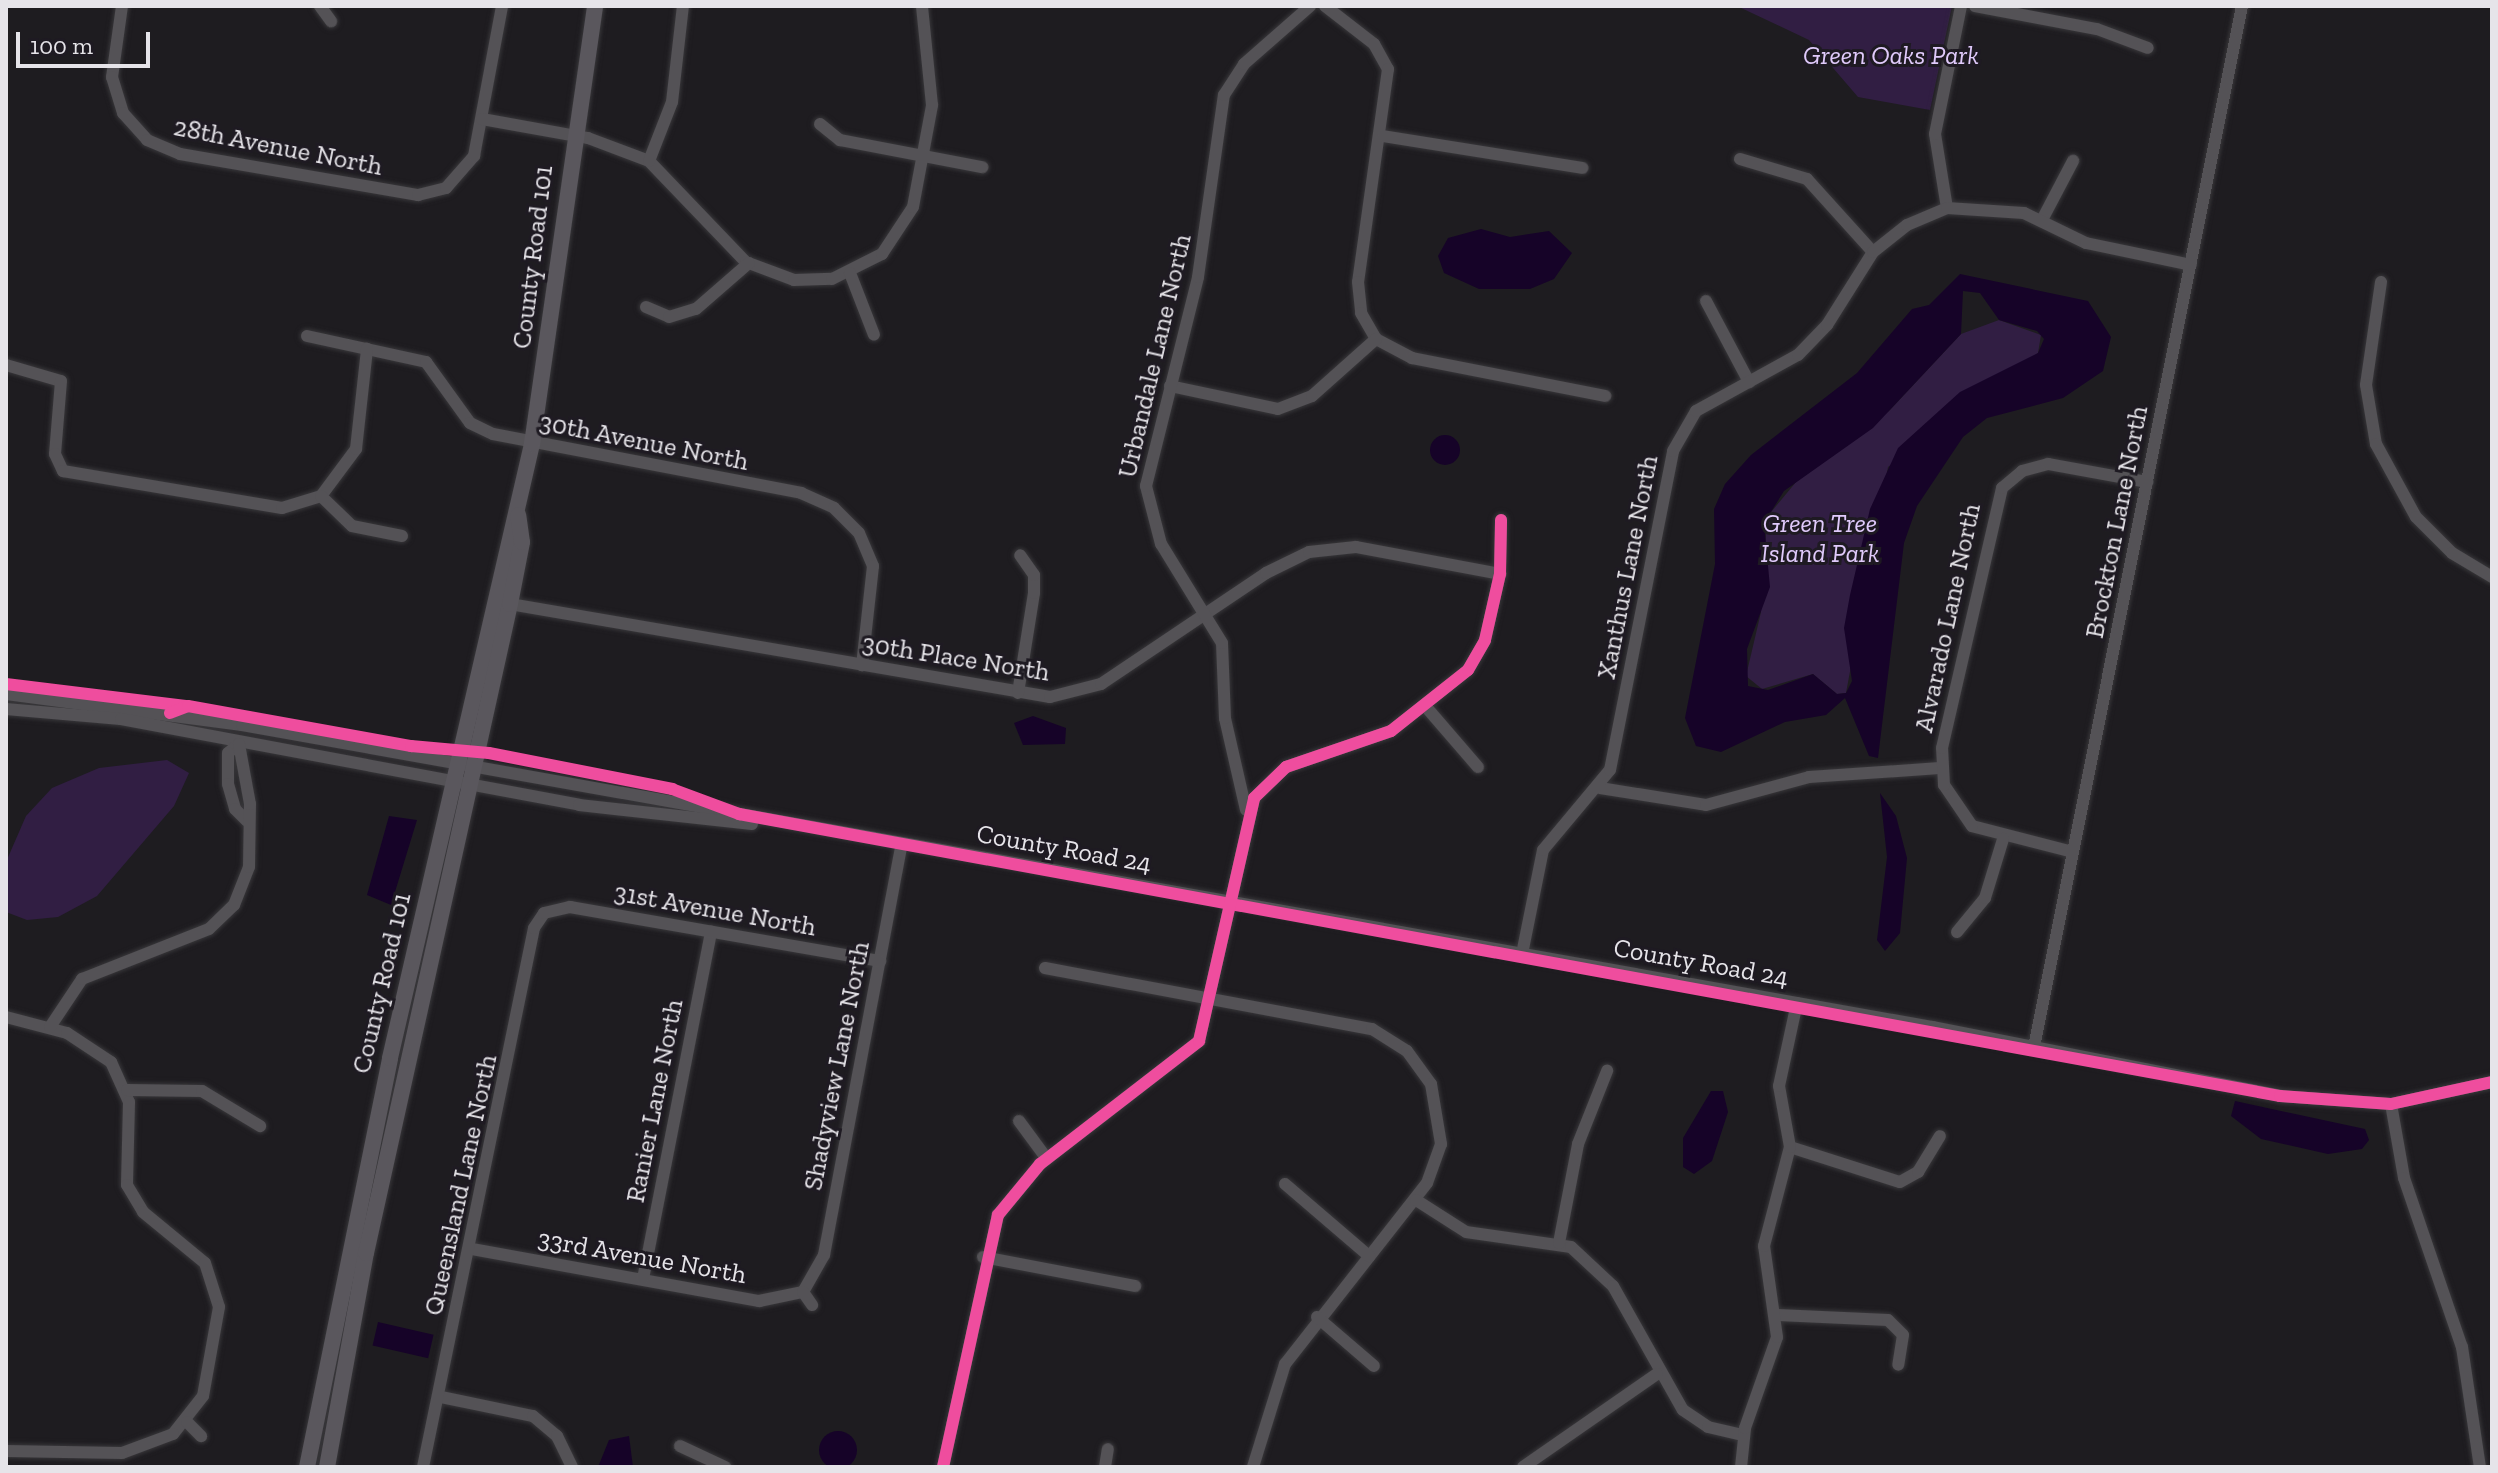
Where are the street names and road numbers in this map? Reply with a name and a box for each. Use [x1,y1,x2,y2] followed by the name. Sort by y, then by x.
[171,111,385,183] street label: 28th Avenue North
[506,163,560,351] street label: County Road 101
[1112,231,1198,481] street label: Urbandale Lane North
[2079,403,2155,641] street label: Brockton Lane North
[536,406,752,478] street label: 30th Avenue North
[1591,453,1665,681] street label: Xanthus Lane North
[1909,501,1987,735] street label: Alvarado Lane North
[860,628,1052,688] street label: 30th Place North
[974,818,1154,880] street label: County Road 24
[611,877,819,943] street label: 31st Avenue North
[346,889,418,1077] street label: County Road 101
[1611,932,1791,994] street label: County Road 24
[798,939,876,1193] street label: Shadyview Lane North
[620,997,690,1205] street label: Ranier Lane North
[418,1052,504,1318] street label: Queensland Lane North
[535,1223,749,1291] street label: 33rd Avenue North

